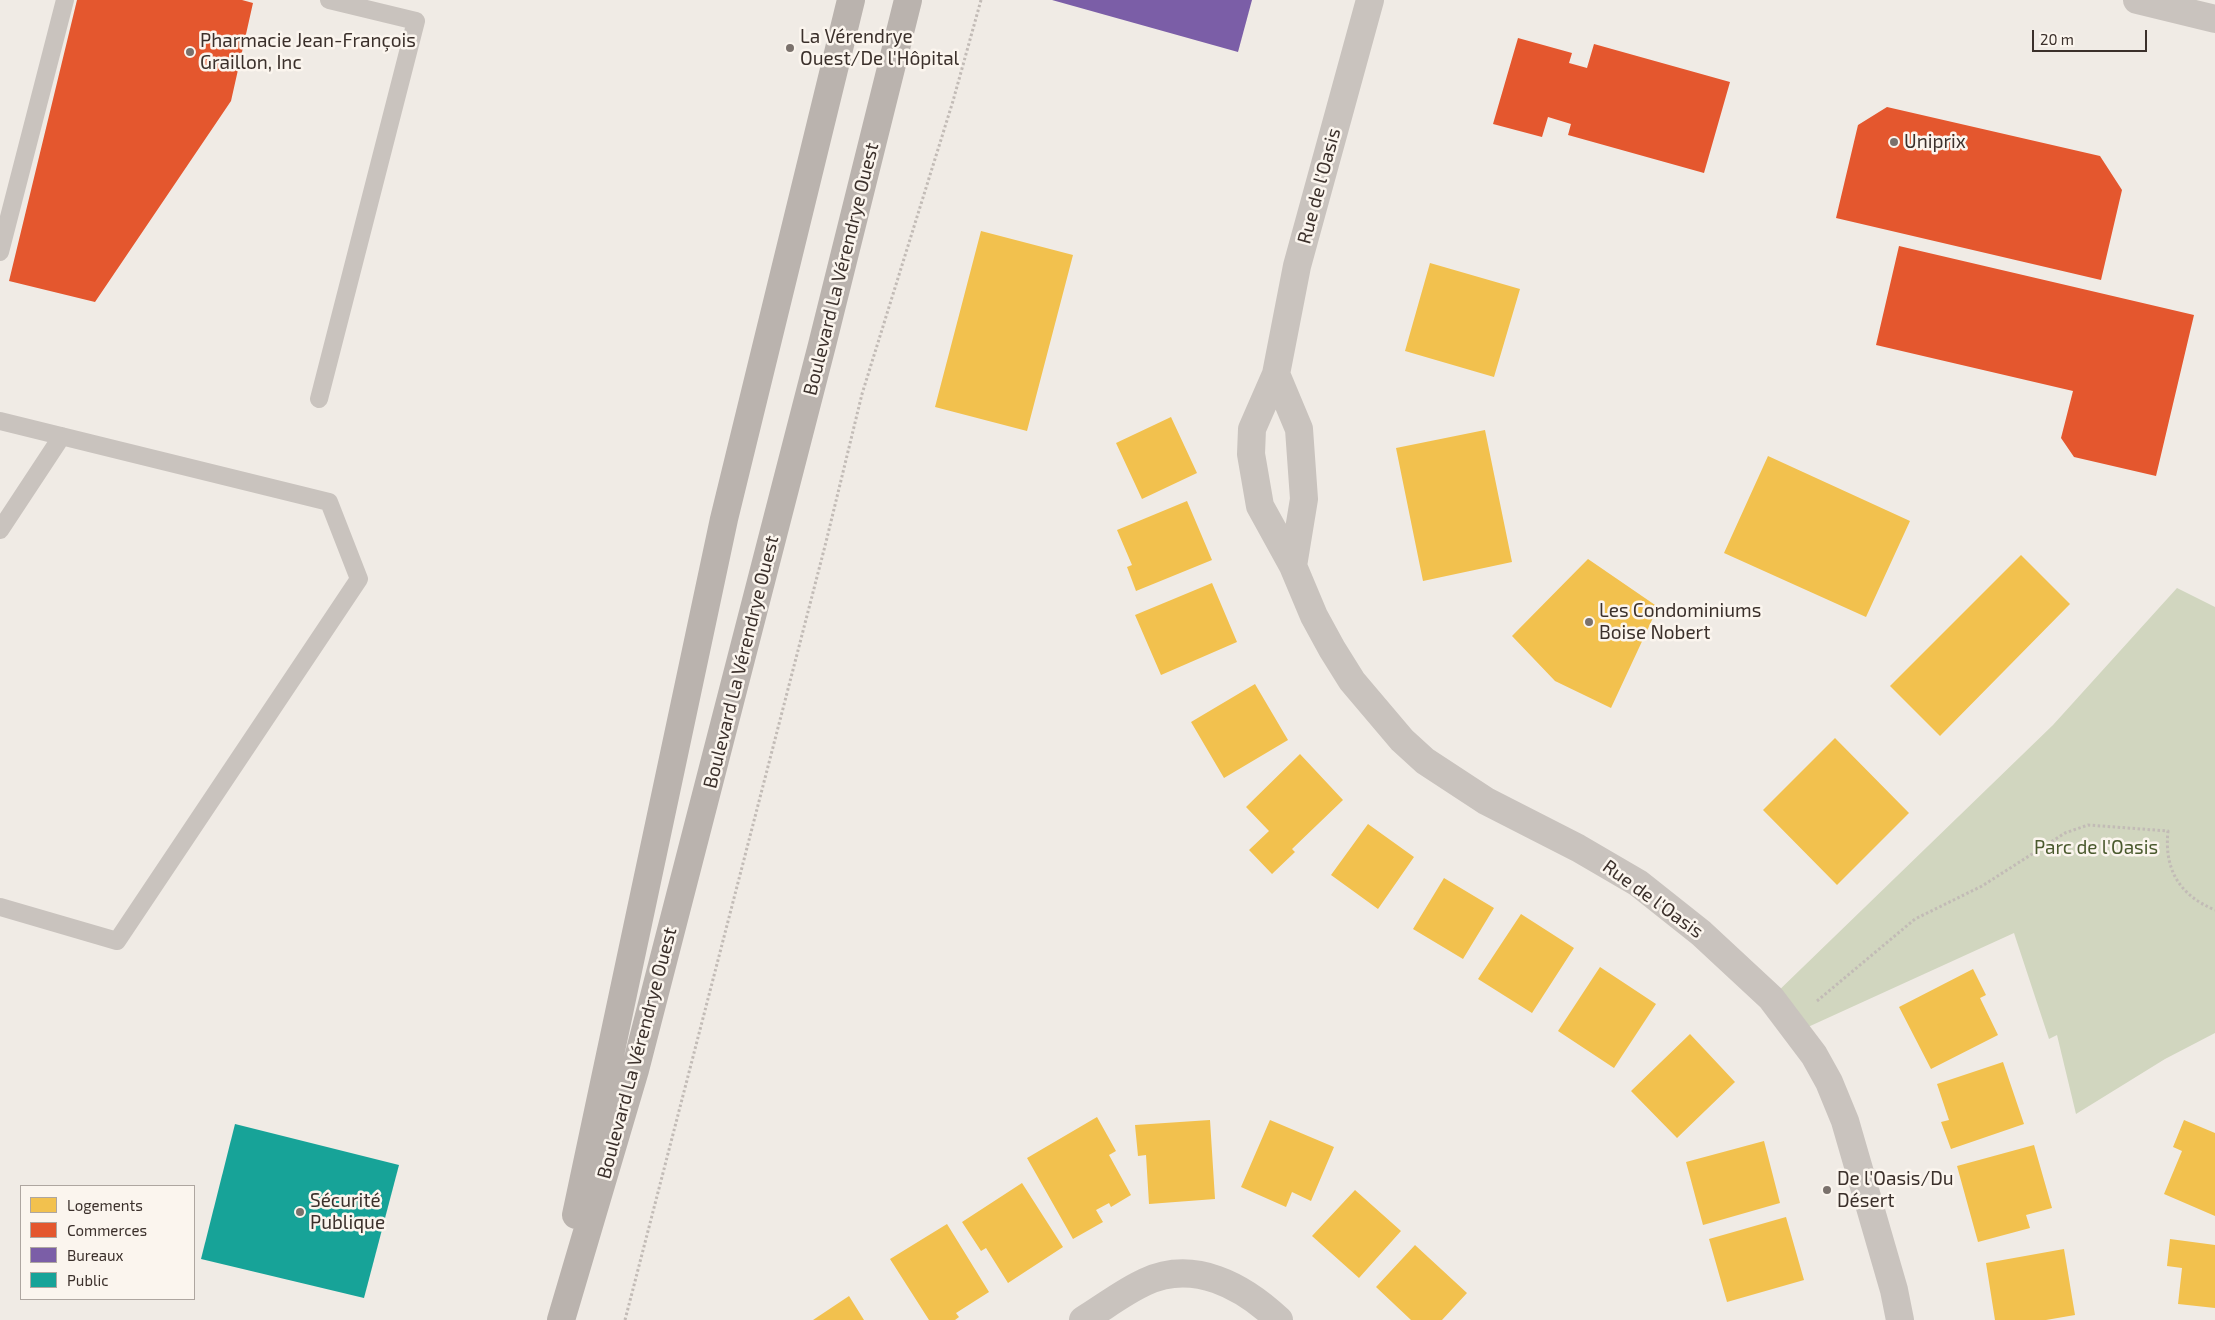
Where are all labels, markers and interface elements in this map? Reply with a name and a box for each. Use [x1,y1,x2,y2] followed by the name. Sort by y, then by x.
[2035,20,2150,52] scale bar
[800,26,959,70] place label: La Vérendrye Ouest/De l'Hôpital
[200,30,416,74] place label: Pharmacie Jean-François Graillon, Inc
[2040,30,2074,48] text: 20 m
[784,42,796,54] marker: La Vérendrye Ouest/De l'Hôpital
[184,46,196,58] marker: Pharmacie Jean-François Graillon, Inc
[1293,126,1345,246] street label: Rue de l'Oasis
[1904,131,1966,153] place label: Uniprix
[1888,136,1900,148] marker: Uniprix
[799,140,883,398] street label: Boulevard La Vérendrye Ouest
[699,533,783,791] street label: Boulevard La Vérendrye Ouest
[1599,600,1761,644] place label: Les Condominiums Boise Nobert
[1583,616,1595,628] marker: Les Condominiums Boise Nobert
[2034,837,2158,859] park label: Parc de l'Oasis
[1598,855,1708,943] street label: Rue de l'Oasis
[592,925,682,1181] street label: Boulevard La Vérendrye Ouest
[1837,1168,1954,1212] place label: De l'Oasis/Du Désert
[1821,1184,1833,1196] marker: De l'Oasis/Du Désert
[20,1185,195,1300] legend
[310,1190,385,1234] place label: Sécurité Publique
[67,1196,143,1214] text: Logements
[294,1206,306,1218] marker: Sécurité Publique
[67,1221,147,1239] text: Commerces
[67,1246,123,1264] text: Bureaux
[67,1271,108,1289] text: Public

